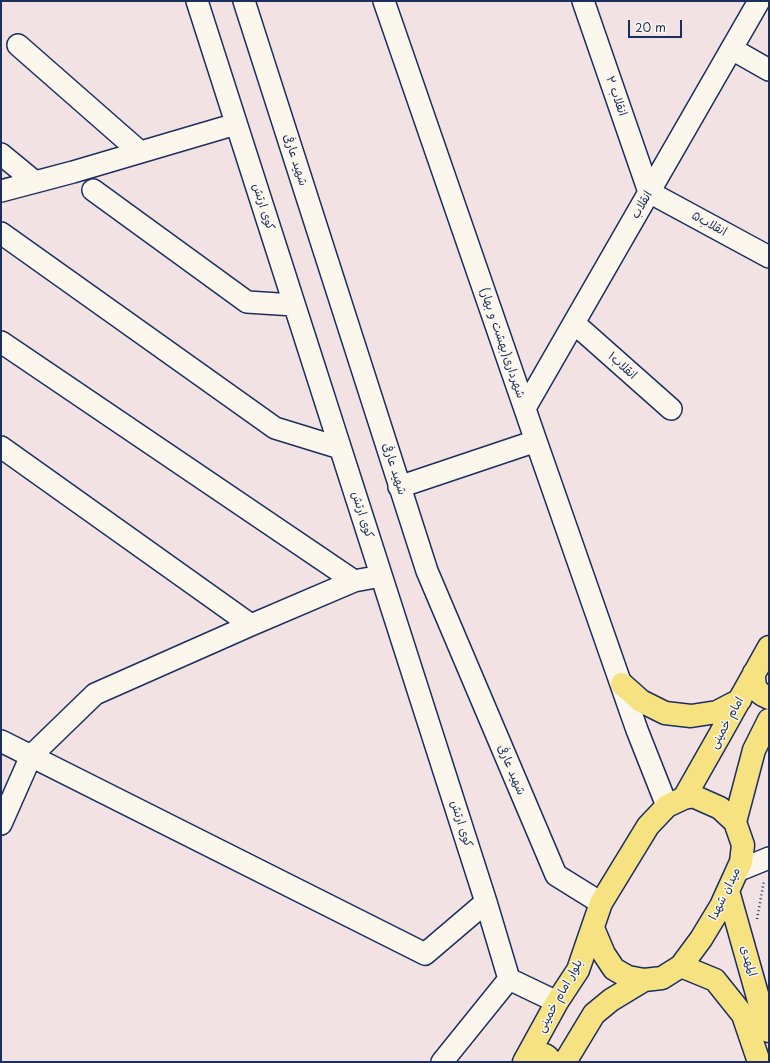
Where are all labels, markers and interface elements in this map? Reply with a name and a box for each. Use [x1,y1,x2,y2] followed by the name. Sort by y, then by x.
[630,12,684,38] scale bar
[635,18,666,36] text: 20 m
[602,74,630,118] street label: انقلاب ۲
[280,132,310,188] street label: شهید عارفی
[249,182,277,232] street label: کوی ارتش
[628,189,656,221] street label: انقلاب
[689,209,729,239] street label: انقلاب۵
[476,286,528,400] street label: شهرداری(بهشت و بهار)
[605,349,639,383] street label: انقلاب۱
[379,441,409,497] street label: شهید عارفی
[348,490,376,540] street label: کوی ارتش
[707,695,747,751] street label: امام خمینی
[494,743,528,797] street label: شهید عارفی
[447,799,475,849] street label: کوی ارتش
[706,865,744,923] street label: میدان شهدا
[737,944,759,978] street label: المهدی
[534,957,586,1035] street label: بلوار امام خمینی

